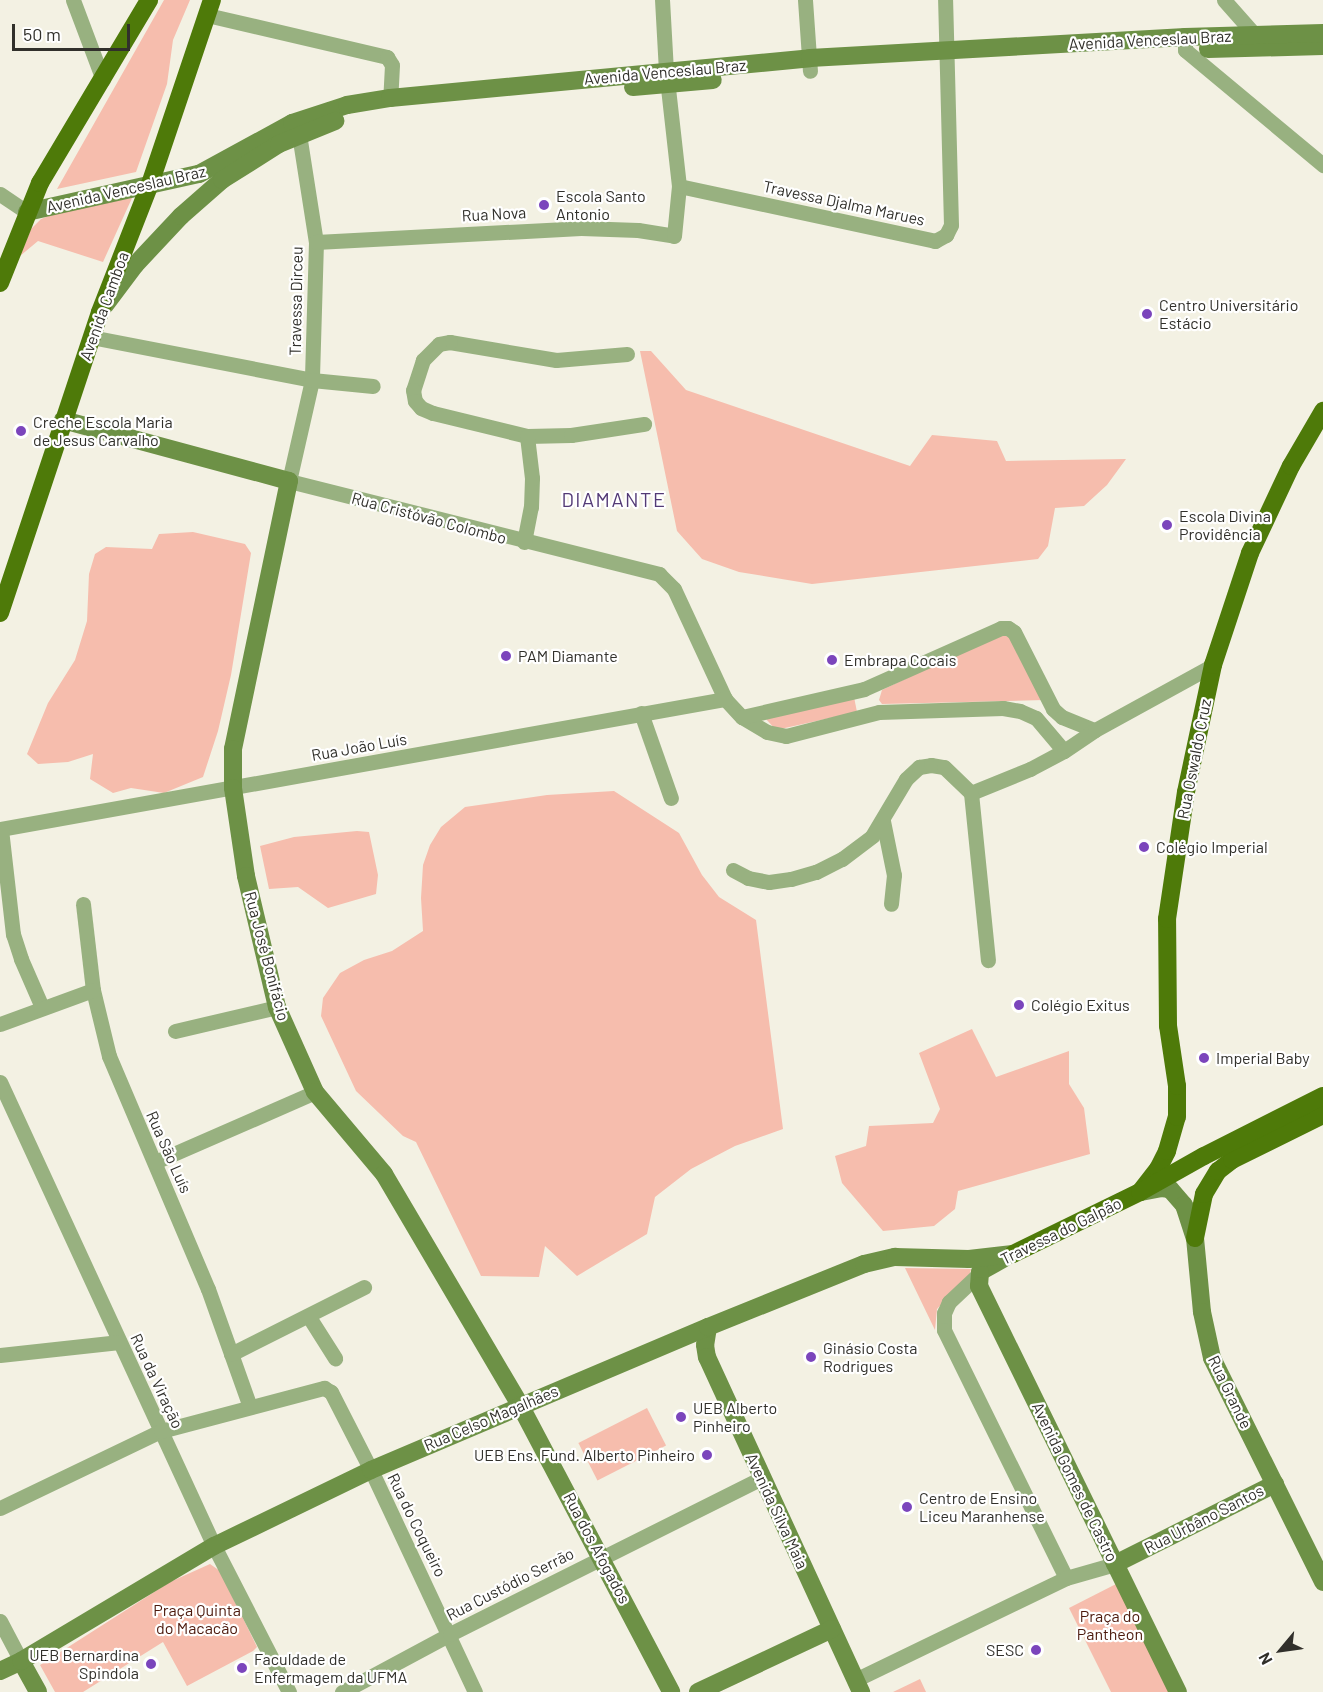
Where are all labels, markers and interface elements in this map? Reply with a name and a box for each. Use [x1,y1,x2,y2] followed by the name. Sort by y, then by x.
[15,12,134,50] scale bar
[23,23,61,45] text: 50 m
[1068,26,1232,54] street label: Avenida Venceslau Braz
[583,55,747,89] street label: Avenida Venceslau Braz
[45,161,207,217] street label: Avenida Venceslau Braz
[761,176,927,230] street label: Travessa Djalma Marues
[556,186,646,224] place label: Escola Santo Antonio
[537,198,551,212] marker: Escola Santo Antonio
[461,203,527,225] street label: Rua Nova
[285,246,307,356] street label: Travessa Dirceu
[75,249,133,363] street label: Avenida Camboa
[1159,295,1298,333] place label: Centro Universitário Estácio
[1140,307,1154,321] marker: Centro Universitário Estácio
[33,412,173,450] place label: Creche Escola Maria de Jesus Carvalho
[14,424,28,438] marker: Creche Escola Maria de Jesus Carvalho
[561,487,667,511] district label: DIAMANTE
[349,488,509,548] street label: Rua Cristóvão Colombo
[1179,506,1271,544] place label: Escola Divina Providência
[1160,518,1174,532] marker: Escola Divina Providência
[518,646,618,666] place label: PAM Diamante
[499,649,513,663] marker: PAM Diamante
[844,650,956,670] place label: Embrapa Cocais
[825,653,839,667] marker: Embrapa Cocais
[1173,697,1215,821] street label: Rua Oswaldo Cruz
[310,729,408,765] street label: Rua João Luís
[1156,837,1268,857] place label: Colégio Imperial
[1137,840,1151,854] marker: Colégio Imperial
[240,889,294,1023] street label: Rua José Bonifácio
[1031,995,1130,1015] place label: Colégio Exitus
[1012,998,1026,1012] marker: Colégio Exitus
[1216,1048,1310,1068] place label: Imperial Baby
[1197,1051,1211,1065] marker: Imperial Baby
[142,1108,196,1196] street label: Rua São Luís
[997,1193,1125,1269] street label: Travessa do Galpão
[127,1331,187,1431] street label: Rua da Viração
[823,1338,917,1376] place label: Ginásio Costa Rodrigues
[804,1350,818,1364] marker: Ginásio Costa Rodrigues
[1204,1352,1256,1432] street label: Rua Grande
[421,1381,561,1455] street label: Rua Celso Magalhães
[693,1398,777,1436] place label: UEB Alberto Pinheiro
[1028,1399,1122,1565] street label: Avenida Gomes de Castro
[674,1410,688,1424] marker: UEB Alberto Pinheiro
[474,1445,695,1465] place label: UEB Ens. Fund. Alberto Pinheiro
[700,1448,714,1462] marker: UEB Ens. Fund. Alberto Pinheiro
[742,1450,812,1572] street label: Avenida Silva Maia
[384,1470,450,1580] street label: Rua do Coqueiro
[1141,1481,1267,1557] street label: Rua Urbâno Santos
[919,1488,1045,1526] place label: Centro de Ensino Liceu Maranhense
[560,1489,634,1607] street label: Rua dos Afogados
[900,1500,914,1514] marker: Centro de Ensino Liceu Maranhense
[443,1543,577,1625] street label: Rua Custódio Serrão
[153,1600,241,1638] park label: Praça Quinta do Macacão
[1077,1606,1143,1644] park label: Praça do Pantheon
[1251,1620,1311,1680] north arrow
[986,1640,1024,1660] place label: SESC
[1029,1643,1043,1657] marker: SESC
[29,1645,139,1683] place label: UEB Bernardina Spindola
[254,1649,407,1687] place label: Faculdade de Enfermagem da UFMA
[1254,1650,1276,1668] text: N
[144,1657,158,1671] marker: UEB Bernardina Spindola
[235,1661,249,1675] marker: Faculdade de Enfermagem da UFMA

